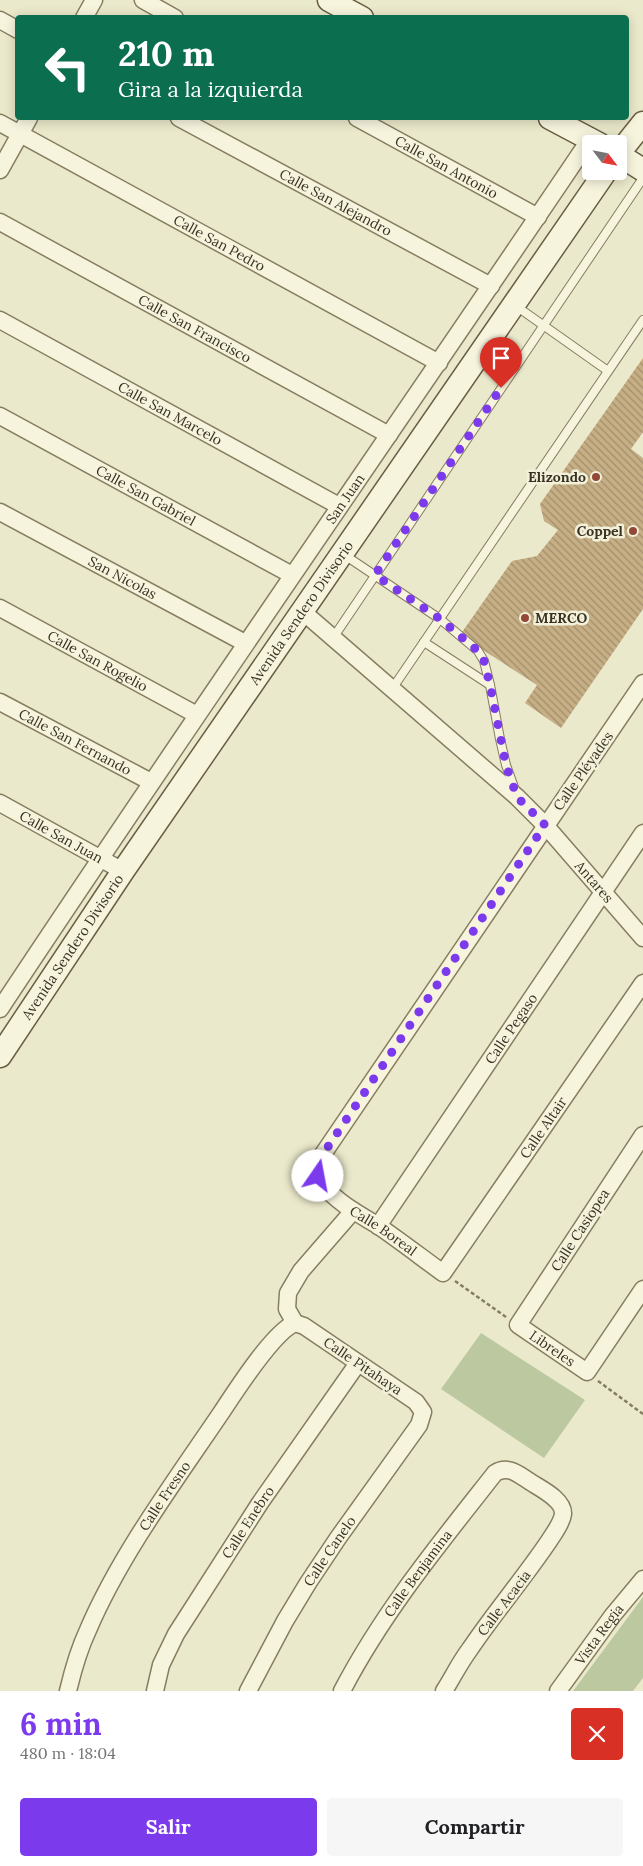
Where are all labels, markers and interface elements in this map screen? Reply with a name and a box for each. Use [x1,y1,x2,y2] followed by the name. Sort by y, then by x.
[118,31,215,76] text: 210 m
[35,35,100,100] icon: left
[118,75,303,103] text: Gira a la izquierda
[392,132,501,202] street label: Calle San Antonio
[582,135,628,180] north arrow
[582,135,627,180] map controls
[276,165,395,240] street label: Calle San Alejandro
[170,211,268,275] street label: Calle San Pedro
[135,290,254,367] street label: Calle San Francisco
[480,337,522,388] pin
[487,344,515,372] icon: arrive
[115,377,225,449] street label: Calle San Marcelo
[93,461,199,530] street label: Calle San Gabriel
[528,468,586,486] place label: Elizondo
[322,470,369,527] street label: San Juan
[590,471,602,483] marker: Elizondo
[577,522,624,540] place label: Coppel
[627,525,639,537] marker: Coppel
[245,537,357,689] street label: Avenida Sendero Divisorio
[85,552,160,603] street label: San Nicolas
[535,609,588,627] place label: MERCO
[519,612,531,624] marker: MERCO
[44,626,151,695] street label: Calle San Rogelio
[16,705,135,779] street label: Calle San Fernando
[549,728,617,814] street label: Calle Pléyades
[16,807,107,867] street label: Calle San Juan
[570,856,617,906] street label: Antares
[17,871,127,1024] street label: Avenida Sendero Divisorio
[481,990,541,1068] street label: Calle Pegaso
[516,1093,571,1162] street label: Calle Altair
[291,1149,343,1201] position arrow
[547,1185,613,1275] street label: Calle Casiopea
[346,1202,421,1260] street label: Calle Boreal
[526,1326,579,1370] street label: Libreles
[320,1333,406,1399] street label: Calle Pitahaya
[135,1457,194,1534] street label: Calle Fresno
[218,1482,278,1562] street label: Calle Enebro
[299,1513,360,1590] street label: Calle Canelo
[380,1526,456,1621] street label: Calle Benjamina
[473,1566,535,1640] street label: Calle Acacia
[570,1600,627,1669] street label: Vista Regia
[20,1705,102,1743] text: 6 min
[571,1708,623,1760] button: close
[20,1743,116,1763] text: 480 m · 18:04
[20,1798,317,1856] button: Salir
[327,1798,623,1856] button: Compartir

